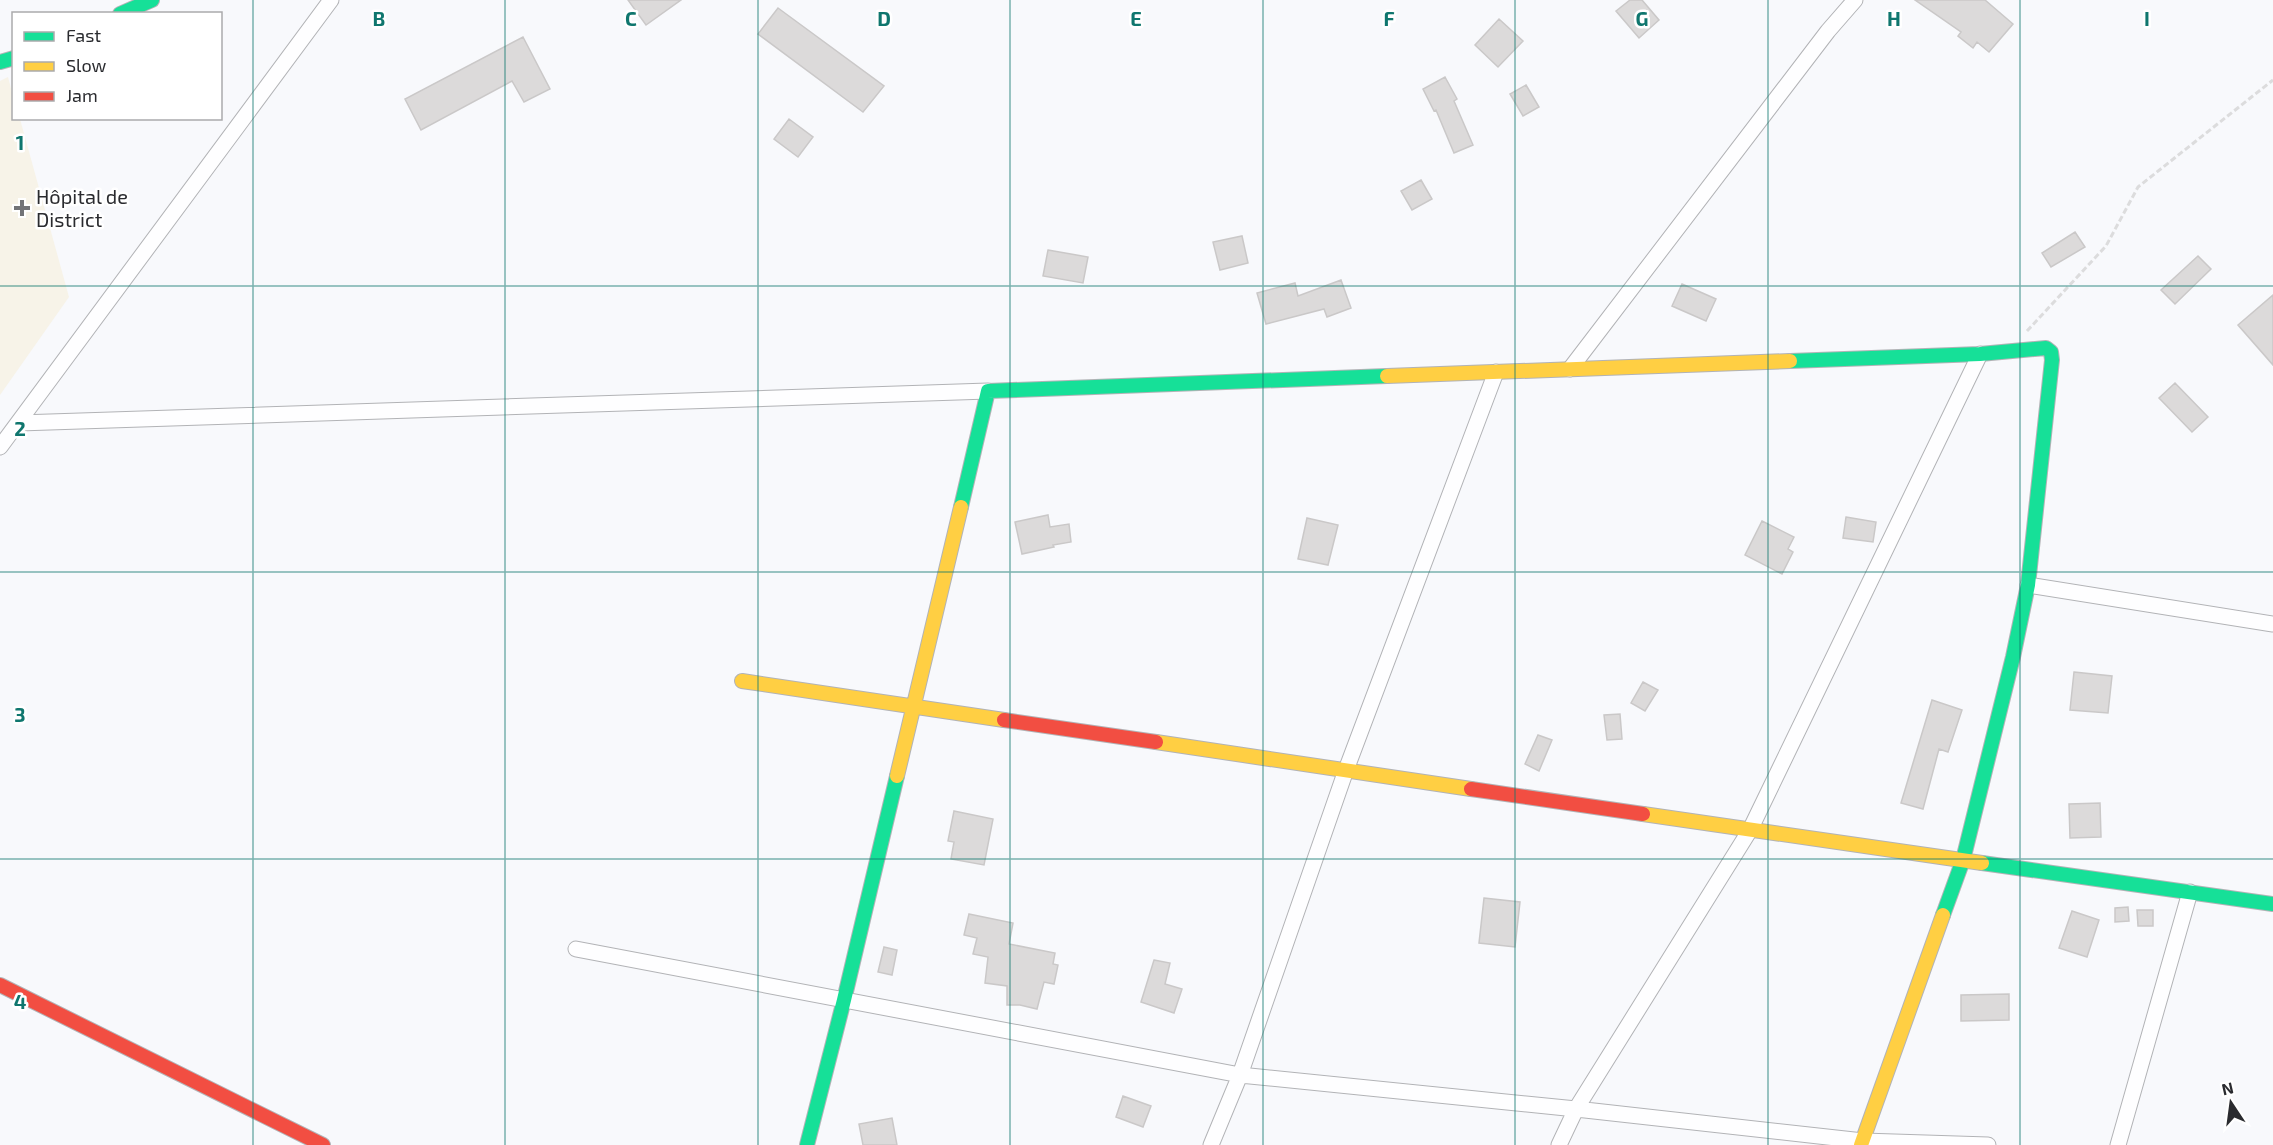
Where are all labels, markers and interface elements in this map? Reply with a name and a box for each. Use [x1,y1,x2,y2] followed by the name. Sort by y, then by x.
[373,6,385,30] text: B
[625,6,637,30] text: C
[877,6,891,30] text: D
[1130,6,1142,30] text: E
[1383,6,1395,30] text: F
[1636,6,1648,30] text: G
[1887,6,1901,30] text: H
[2144,6,2150,30] text: I
[12,12,222,120] legend
[66,24,101,46] text: Fast
[66,54,107,76] text: Slow
[66,84,98,106] text: Jam
[16,130,24,154] text: 1
[36,184,128,231] place label: Hôpital de District
[13,199,31,217] marker: Hôpital de District
[14,416,26,440] text: 2
[14,702,26,726] text: 3
[14,989,27,1013] text: 4
[2201,1073,2261,1133] north arrow
[2220,1077,2235,1098] text: N

